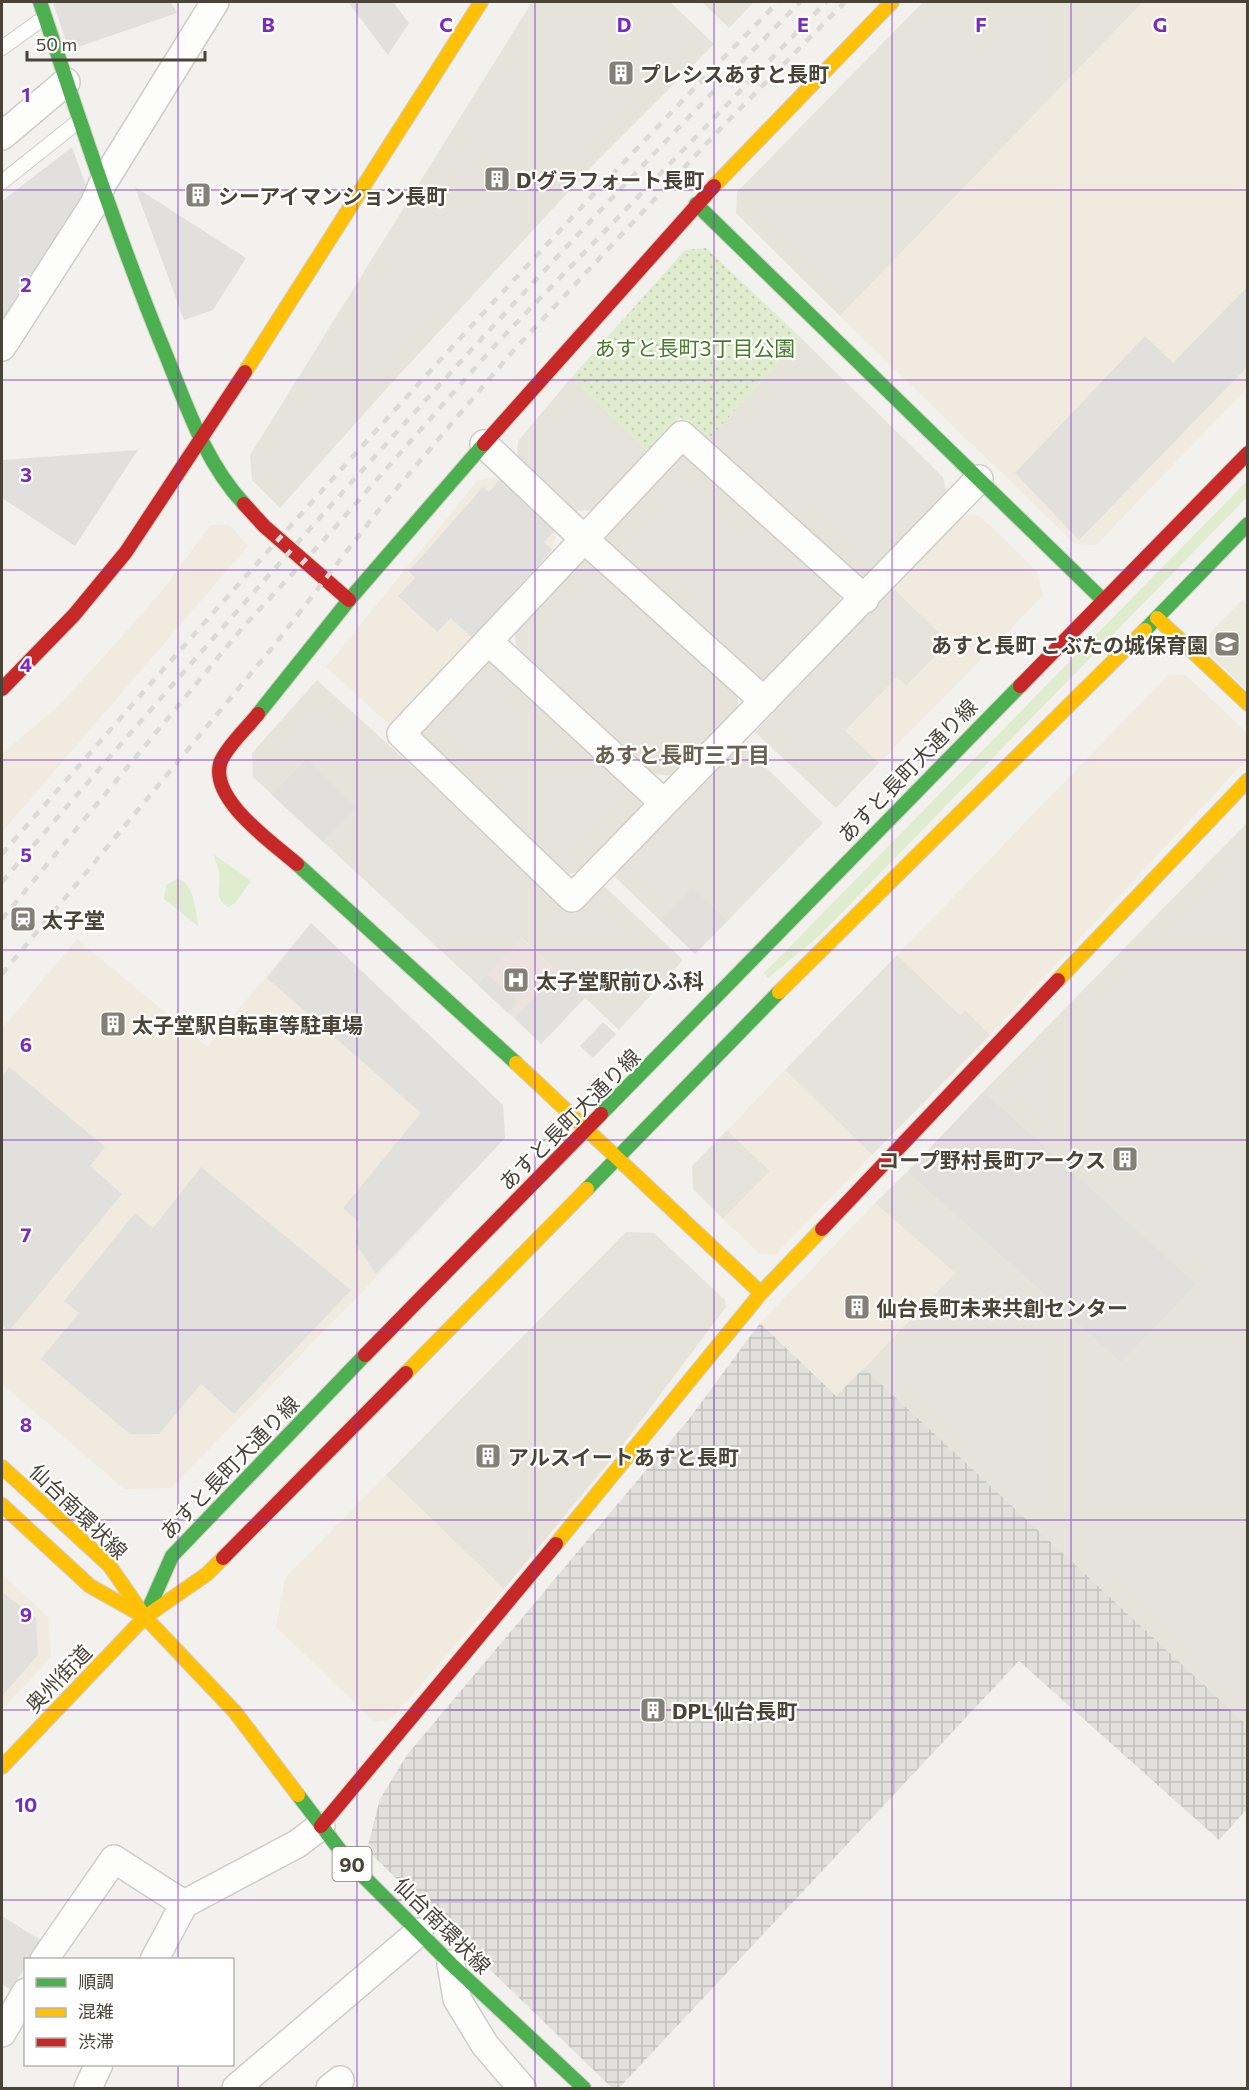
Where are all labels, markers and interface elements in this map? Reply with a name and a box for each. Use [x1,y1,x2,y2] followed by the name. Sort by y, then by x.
[261,12,275,36] text: B
[439,12,453,36] text: C
[617,12,631,36] text: D
[797,12,809,36] text: E
[975,12,987,36] text: F
[1153,12,1167,36] text: G
[27,24,206,62] scale bar
[36,33,77,55] text: 50 m
[606,58,636,88] building icon: プレシスあすと長町
[640,61,829,86] place label: プレシスあすと長町
[21,82,31,106] text: 1
[482,164,512,194] building icon: D'グラフォート長町
[516,167,704,192] place label: D'グラフォート長町
[183,180,213,210] building icon: シーアイマンション長町
[218,183,447,208] place label: シーアイマンション長町
[20,272,32,296] text: 2
[595,335,795,360] park label: あすと長町3丁目公園
[20,462,32,486] text: 3
[1212,629,1242,659] school or university icon: あすと長町 こぶたの城保育園
[931,632,1208,657] place label: あすと長町 こぶたの城保育園
[20,652,32,676] text: 4
[832,693,982,847] street label: あすと長町大通り線
[594,741,770,768] district label: あすと長町三丁目
[20,842,32,866] text: 5
[8,904,38,934] station icon: 太子堂
[42,907,105,932] place label: 太子堂
[501,965,531,995] hospital icon: 太子堂駅前ひふ科
[536,968,704,993] place label: 太子堂駅前ひふ科
[98,1009,128,1039] building icon: 太子堂駅自転車等駐車場
[132,1012,363,1037] place label: 太子堂駅自転車等駐車場
[20,1032,32,1056] text: 6
[493,1043,645,1195] street label: あすと長町大通り線
[1110,1144,1140,1174] building icon: コープ野村長町アークス
[878,1147,1106,1172] place label: コープ野村長町アークス
[21,1222,32,1246] text: 7
[842,1292,872,1322] building icon: 仙台長町未来共創センター
[876,1295,1128,1320] place label: 仙台長町未来共創センター
[154,1390,304,1544] street label: あすと長町大通り線
[20,1412,32,1436] text: 8
[473,1441,503,1471] building icon: アルスイートあすと長町
[508,1444,739,1469] place label: アルスイートあすと長町
[25,1458,133,1564] street label: 仙台南環状線
[20,1602,32,1626] text: 9
[20,1639,96,1717] street label: 奥州街道
[638,1695,668,1725] building icon: DPL仙台長町
[672,1698,797,1723] place label: DPL仙台長町
[15,1792,37,1816] text: 10
[332,1847,372,1881] road number: 90
[390,1872,496,1978] street label: 仙台南環状線
[24,1958,234,2066] legend
[78,1970,114,1992] text: 順調
[78,2000,114,2022] text: 混雑
[78,2030,114,2052] text: 渋滞

